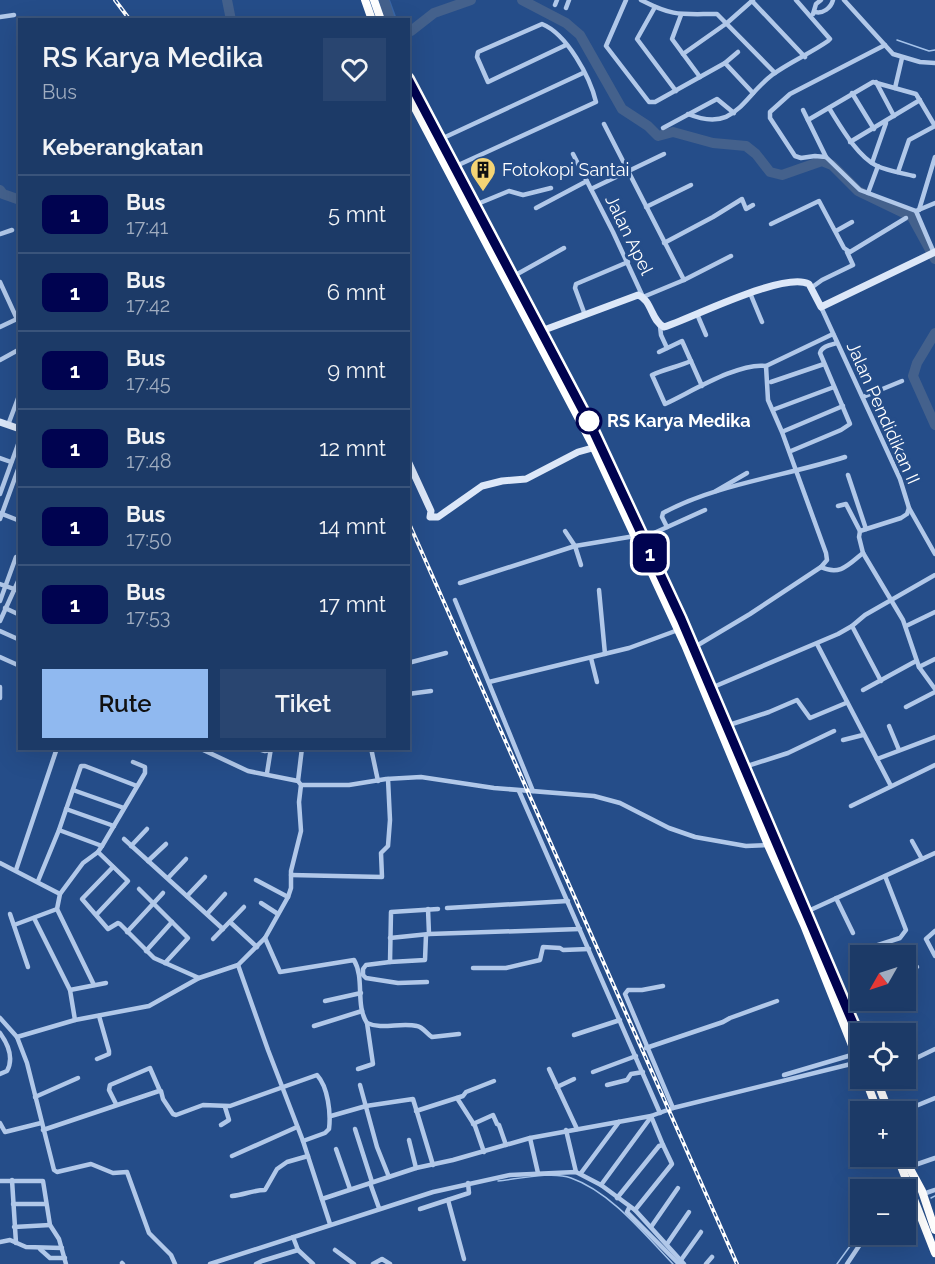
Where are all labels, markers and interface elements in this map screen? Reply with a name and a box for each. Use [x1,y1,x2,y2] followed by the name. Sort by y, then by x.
[323,38,386,101] button: heart
[42,41,263,74] text: RS Karya Medika
[42,80,77,104] text: Bus
[42,134,204,160] text: Keberangkatan
[468,155,498,193] building icon: Fotokopi Santai
[502,159,629,180] place label: Fotokopi Santai
[126,189,165,215] text: Bus
[601,191,658,278] street label: Jalan Apel
[328,201,386,227] text: 5 mnt
[70,202,80,227] text: 1
[126,215,168,239] text: 17:41
[126,267,165,293] text: Bus
[327,279,386,305] text: 6 mnt
[70,280,80,305] text: 1
[126,293,170,317] text: 17:42
[843,338,924,487] street label: Jalan Pendidikan II
[126,345,165,371] text: Bus
[327,357,386,383] text: 9 mnt
[70,358,80,383] text: 1
[126,371,171,395] text: 17:45
[576,408,602,434] marker: RS Karya Medika
[607,410,751,431] place label: RS Karya Medika
[126,423,165,449] text: Bus
[319,435,386,461] text: 12 mnt
[70,436,80,461] text: 1
[126,449,172,473] text: 17:48
[126,501,165,527] text: Bus
[319,513,386,539] text: 14 mnt
[70,514,80,539] text: 1
[126,527,172,551] text: 17:50
[630,534,670,572] line badge: 1
[645,541,655,566] text: 1
[126,579,165,605] text: Bus
[319,591,386,617] text: 17 mnt
[70,592,80,617] text: 1
[126,605,171,629] text: 17:53
[42,669,208,738] button: Rute
[220,669,386,738] button: Tiket
[850,945,916,1011] north arrow
[850,945,916,1245] map controls
[850,1023,916,1089] button: locate
[850,1101,916,1167] button: +
[850,1179,916,1245] button: −

